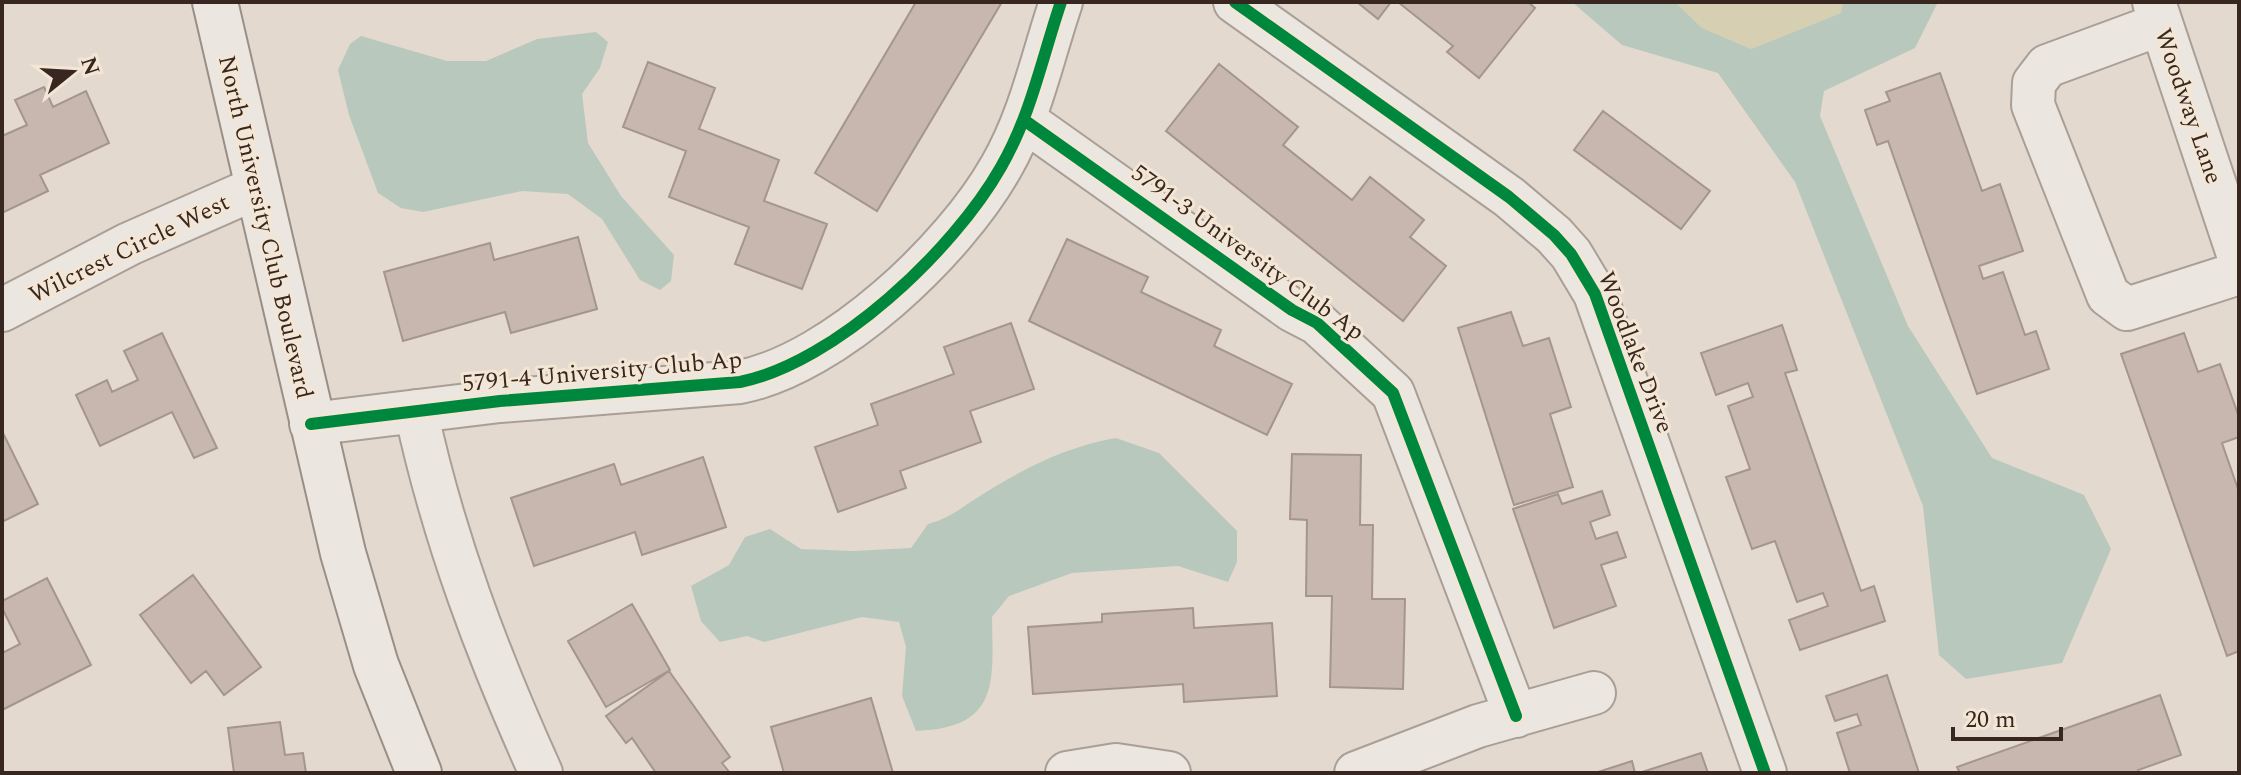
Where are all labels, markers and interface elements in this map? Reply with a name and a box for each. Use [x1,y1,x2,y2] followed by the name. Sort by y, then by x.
[2145,24,2232,189] street label: Woodway Lane
[32,32,112,112] north arrow
[208,52,322,403] street label: North University Club Boulevard
[71,53,108,80] text: N
[1123,156,1372,350] street label: 5791-3 University Club Ap
[23,185,236,313] street label: Wilcrest Circle West
[1588,266,1682,438] street label: Woodlake Drive
[461,342,744,402] street label: 5791-4 University Club Ap
[1953,691,2061,741] scale bar
[1965,702,2016,738] text: 20 m

